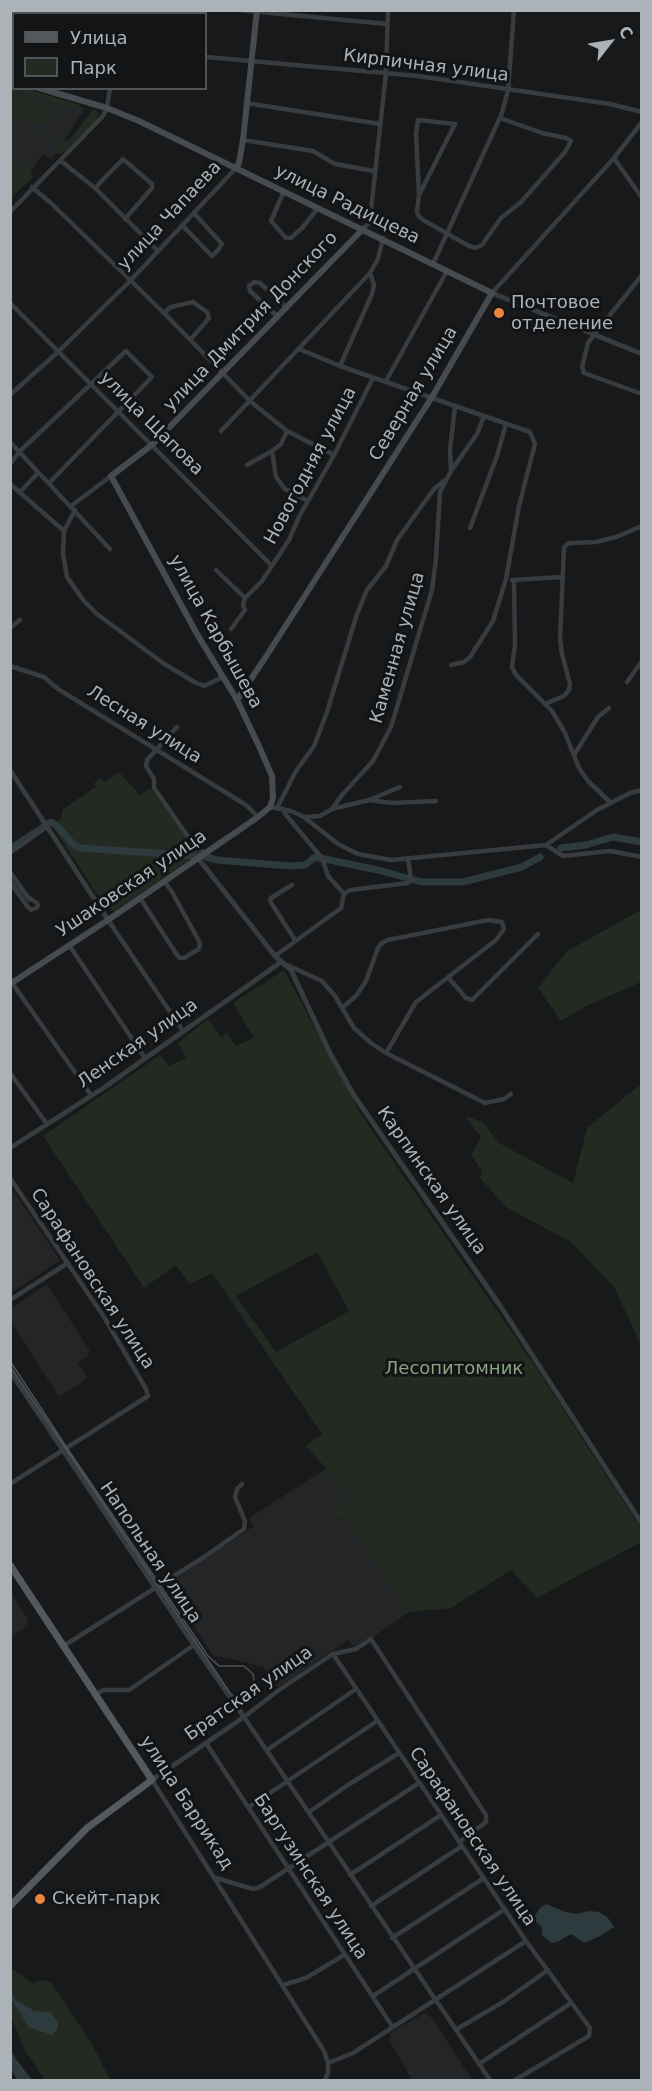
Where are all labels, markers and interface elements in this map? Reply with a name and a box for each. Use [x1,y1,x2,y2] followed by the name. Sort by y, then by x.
[12,12,207,90] legend
[580,12,640,72] north arrow
[615,23,637,42] text: С
[70,27,127,48] text: Улица
[342,45,510,87] street label: Кирпичная улица
[70,57,117,78] text: Парк
[114,157,226,275] street label: улица Чапаева
[271,161,423,249] street label: улица Радищева
[159,228,343,416] street label: улица Дмитрия Донского
[511,292,613,334] place label: Почтовое отделение
[492,306,506,320] marker: Почтовое отделение
[365,323,463,465] street label: Северная улица
[95,368,207,480] street label: улица Щапова
[260,384,362,548] street label: Новогодняя улица
[164,551,266,713] street label: улица Карбышева
[366,570,430,726] street label: Каменная улица
[83,681,205,769] street label: Лесная улица
[53,826,211,942] street label: Ушаковская улица
[74,994,202,1094] street label: Ленская улица
[372,1103,490,1259] street label: Карпинская улица
[25,1184,159,1374] street label: Сарафановская улица
[385,1358,523,1380] park label: Лесопитомник
[95,1478,205,1628] street label: Напольная улица
[181,1642,317,1746] street label: Братская улица
[135,1732,237,1874] street label: улица Баррикад
[404,1743,540,1931] street label: Сарафановская улица
[248,1790,372,1964] street label: Баргузинская улица
[52,1888,160,1910] place label: Скейт-парк
[33,1892,47,1906] marker: Скейт-парк

